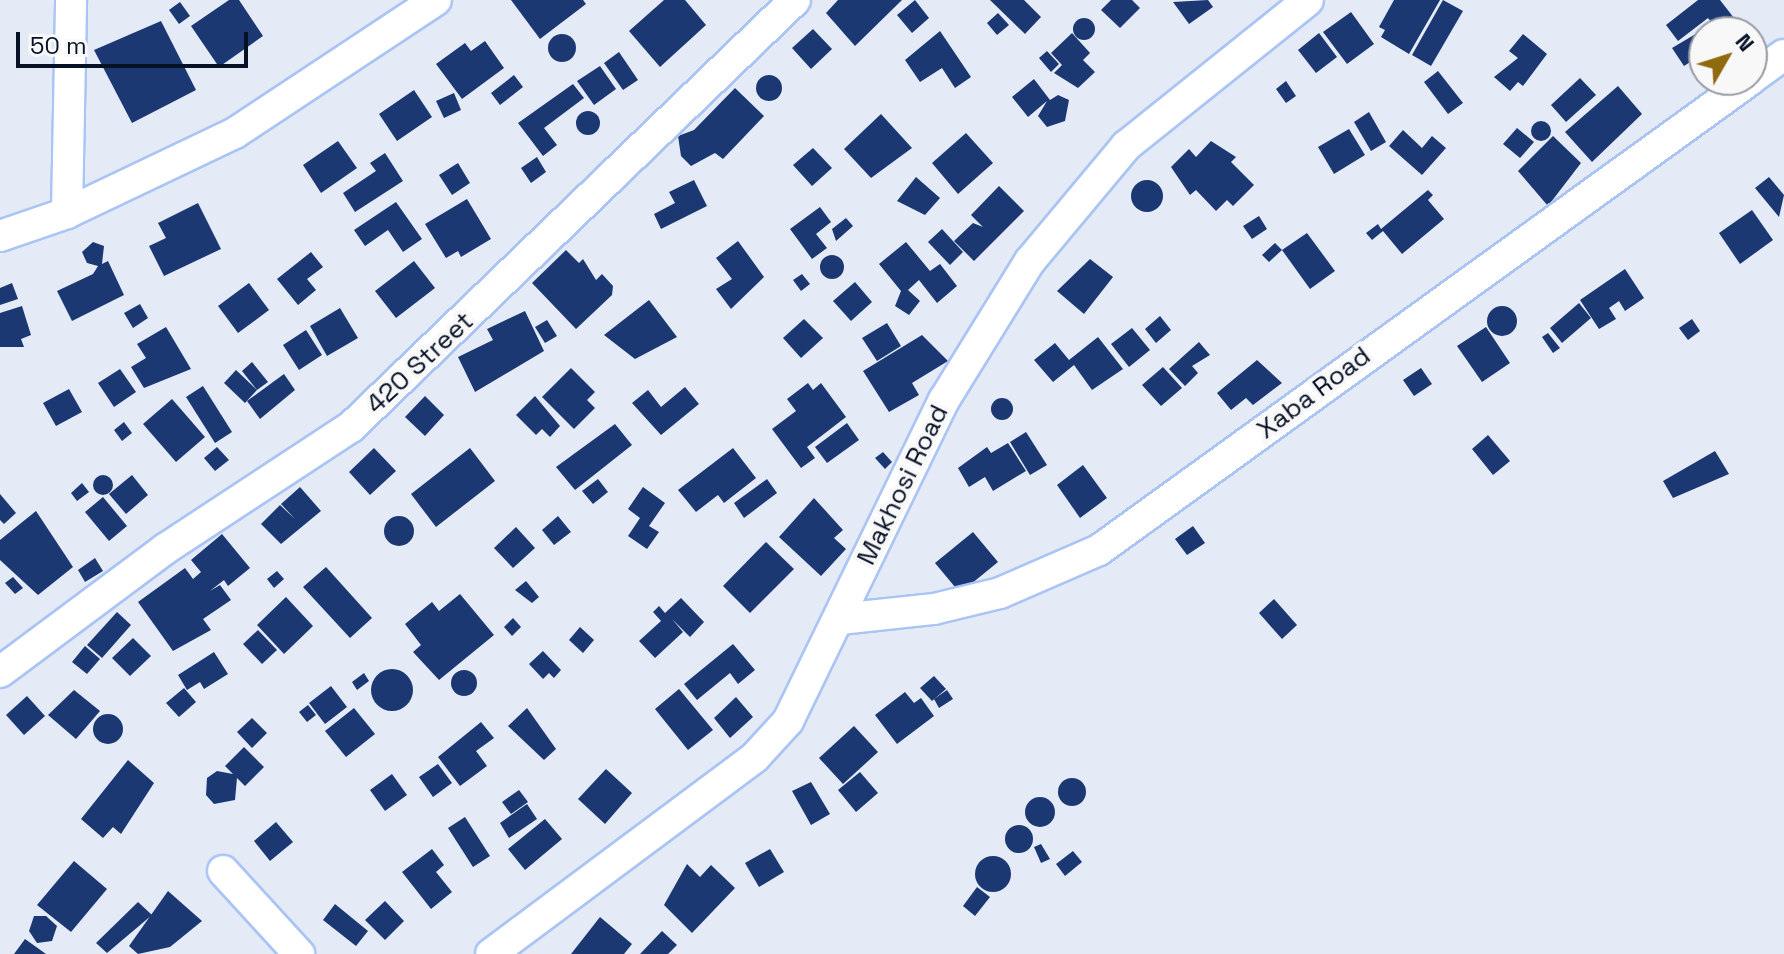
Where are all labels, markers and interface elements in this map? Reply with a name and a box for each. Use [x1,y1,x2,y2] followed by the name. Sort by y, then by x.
[20,16,252,66] scale bar
[1688,16,1768,96] north arrow
[1730,28,1761,57] text: N
[30,30,87,61] text: 50 m
[360,306,480,420] street label: 420 Street
[1251,340,1377,446] street label: Xaba Road
[851,400,955,570] street label: Makhosi Road

